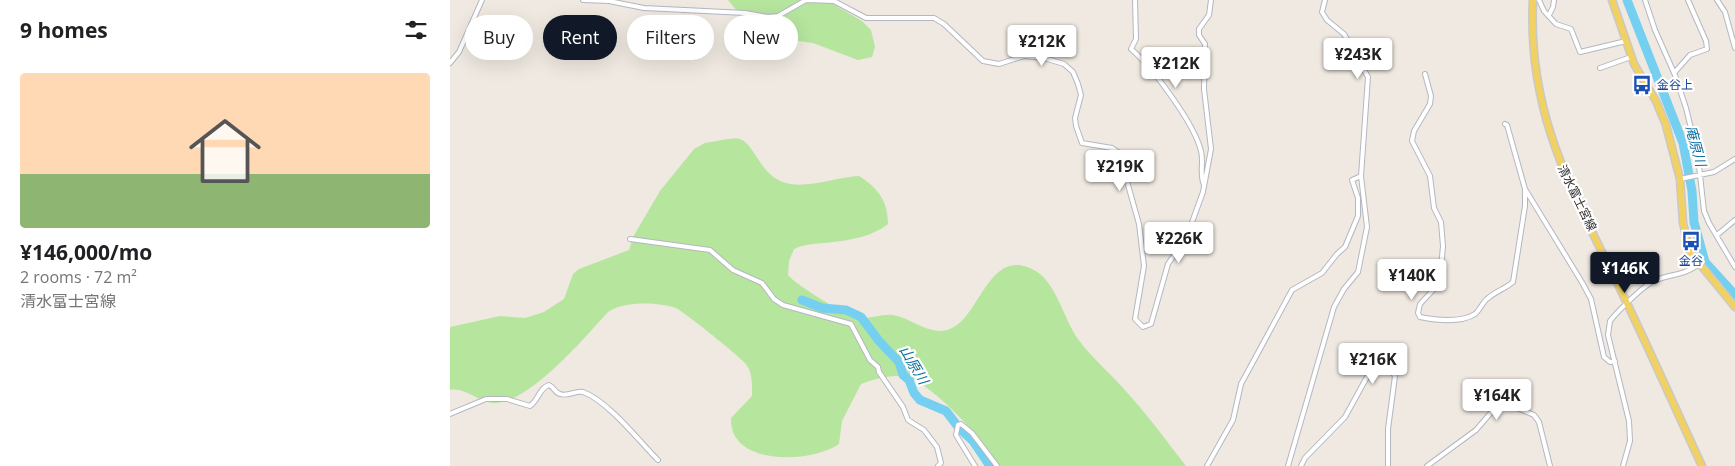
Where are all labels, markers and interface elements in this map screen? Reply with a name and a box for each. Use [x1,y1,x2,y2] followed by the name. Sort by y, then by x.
[465,15,533,60] chip: Buy
[543,15,617,60] chip: Rent
[627,15,714,60] chip: Filters
[724,15,798,60] chip: New
[20,16,108,44] text: 9 homes
[402,16,430,44] icon: filters
[1007,24,1077,67] pin: ¥212K
[1018,30,1066,52] text: ¥212K
[1323,38,1393,80] pin: ¥243K
[1334,43,1382,65] text: ¥243K
[1141,46,1211,89] pin: ¥212K
[1152,52,1200,74] text: ¥212K
[1631,74,1653,96] bus stop icon: 金谷上
[1657,76,1693,93] place label: 金谷上
[180,106,270,196] icon: home
[1682,123,1712,171] water label: 庵原川
[1085,150,1155,192] pin: ¥219K
[1096,155,1144,177] text: ¥219K
[1554,162,1601,234] street label: 清水富士宮線
[1144,222,1214,264] pin: ¥226K
[1155,227,1203,249] text: ¥226K
[1680,230,1702,252] bus stop icon: 金谷
[20,238,152,266] text: ¥146,000/mo
[1590,252,1660,294] pin: ¥146K
[1679,252,1703,269] place label: 金谷
[1601,257,1649,279] text: ¥146K
[1377,258,1447,301] pin: ¥140K
[1388,264,1436,286] text: ¥140K
[20,266,137,288] text: 2 rooms · 72 m²
[20,290,116,312] text: 清水富士宮線
[895,342,934,389] water label: 山原川
[1338,342,1408,385] pin: ¥216K
[1349,348,1397,370] text: ¥216K
[1462,378,1532,421] pin: ¥164K
[1473,384,1521,406] text: ¥164K

